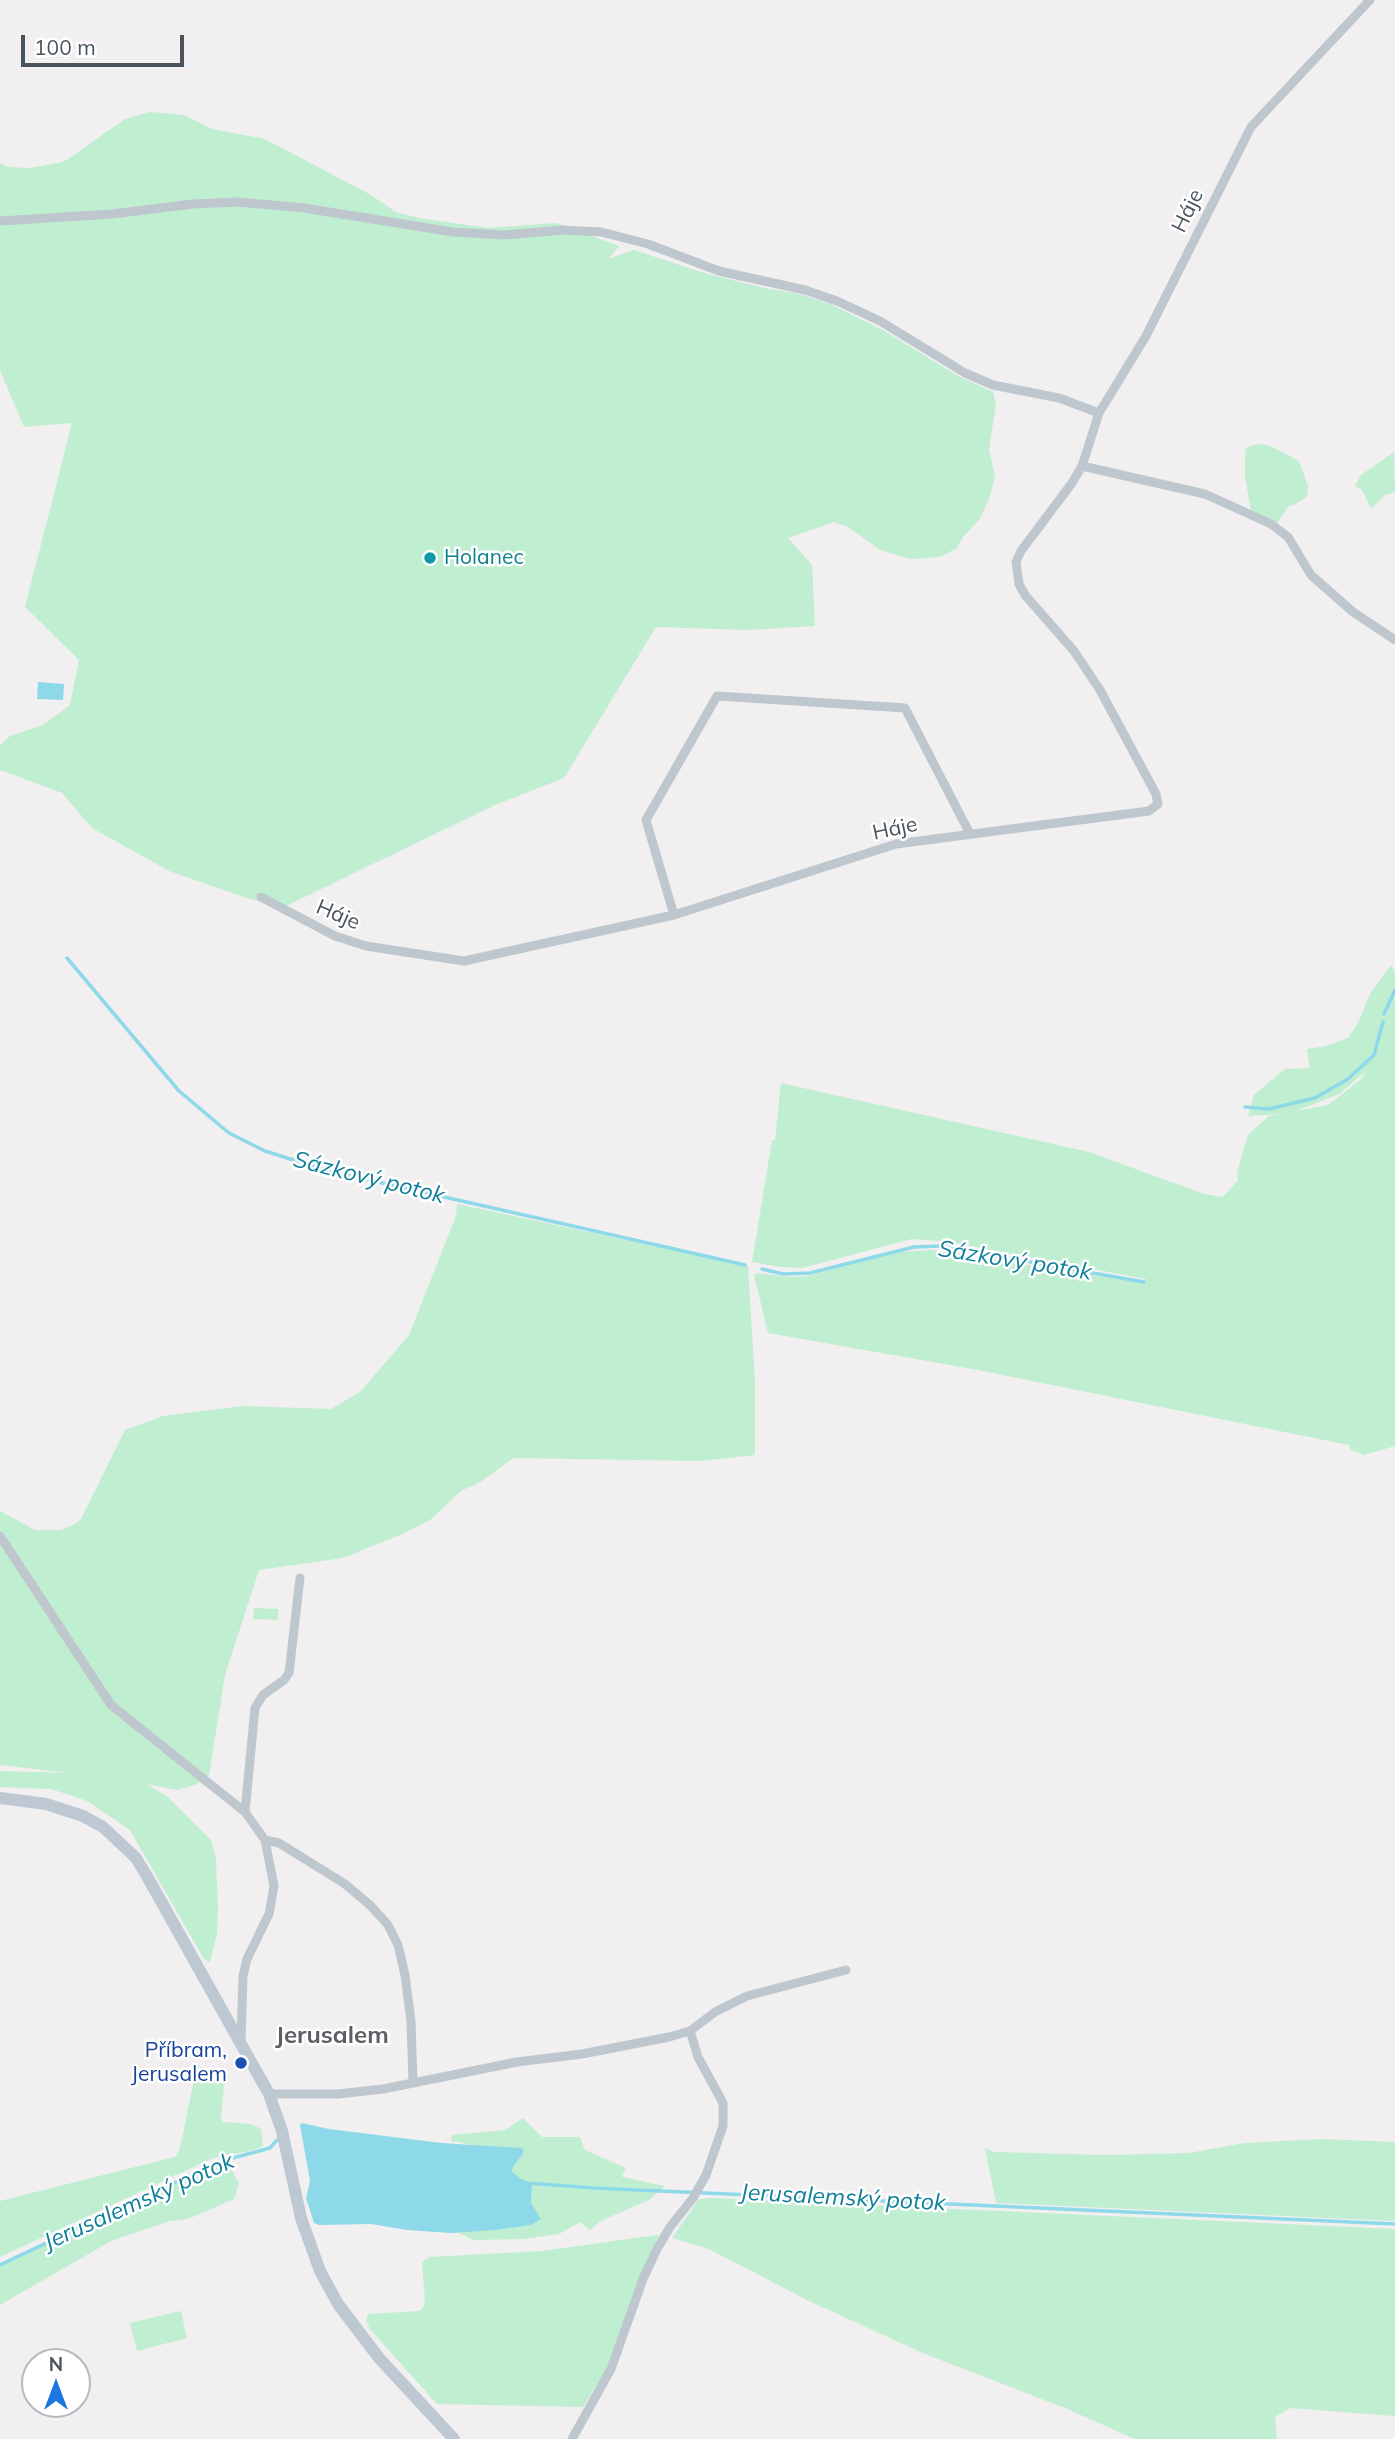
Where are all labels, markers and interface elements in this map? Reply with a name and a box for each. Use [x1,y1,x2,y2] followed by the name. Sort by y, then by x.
[24,21,187,65] scale bar
[34,34,96,60] text: 100 m
[1167,185,1209,237] street label: Háje
[444,545,524,571] place label: Holanec
[422,550,438,566] marker: Holanec
[870,812,920,846] street label: Háje
[312,895,364,935] street label: Háje
[290,1146,448,1210] water label: Sázkový potok
[936,1235,1094,1287] water label: Sázkový potok
[275,2022,389,2050] district label: Jerusalem
[131,2038,227,2088] place label: Příbram, Jerusalem
[233,2055,249,2071] marker: Příbram, Jerusalem
[39,2148,239,2256] water label: Jerusalemský potok
[739,2179,947,2217] water label: Jerusalemský potok
[21,2348,91,2418] north arrow
[49,2352,63,2376] text: N

